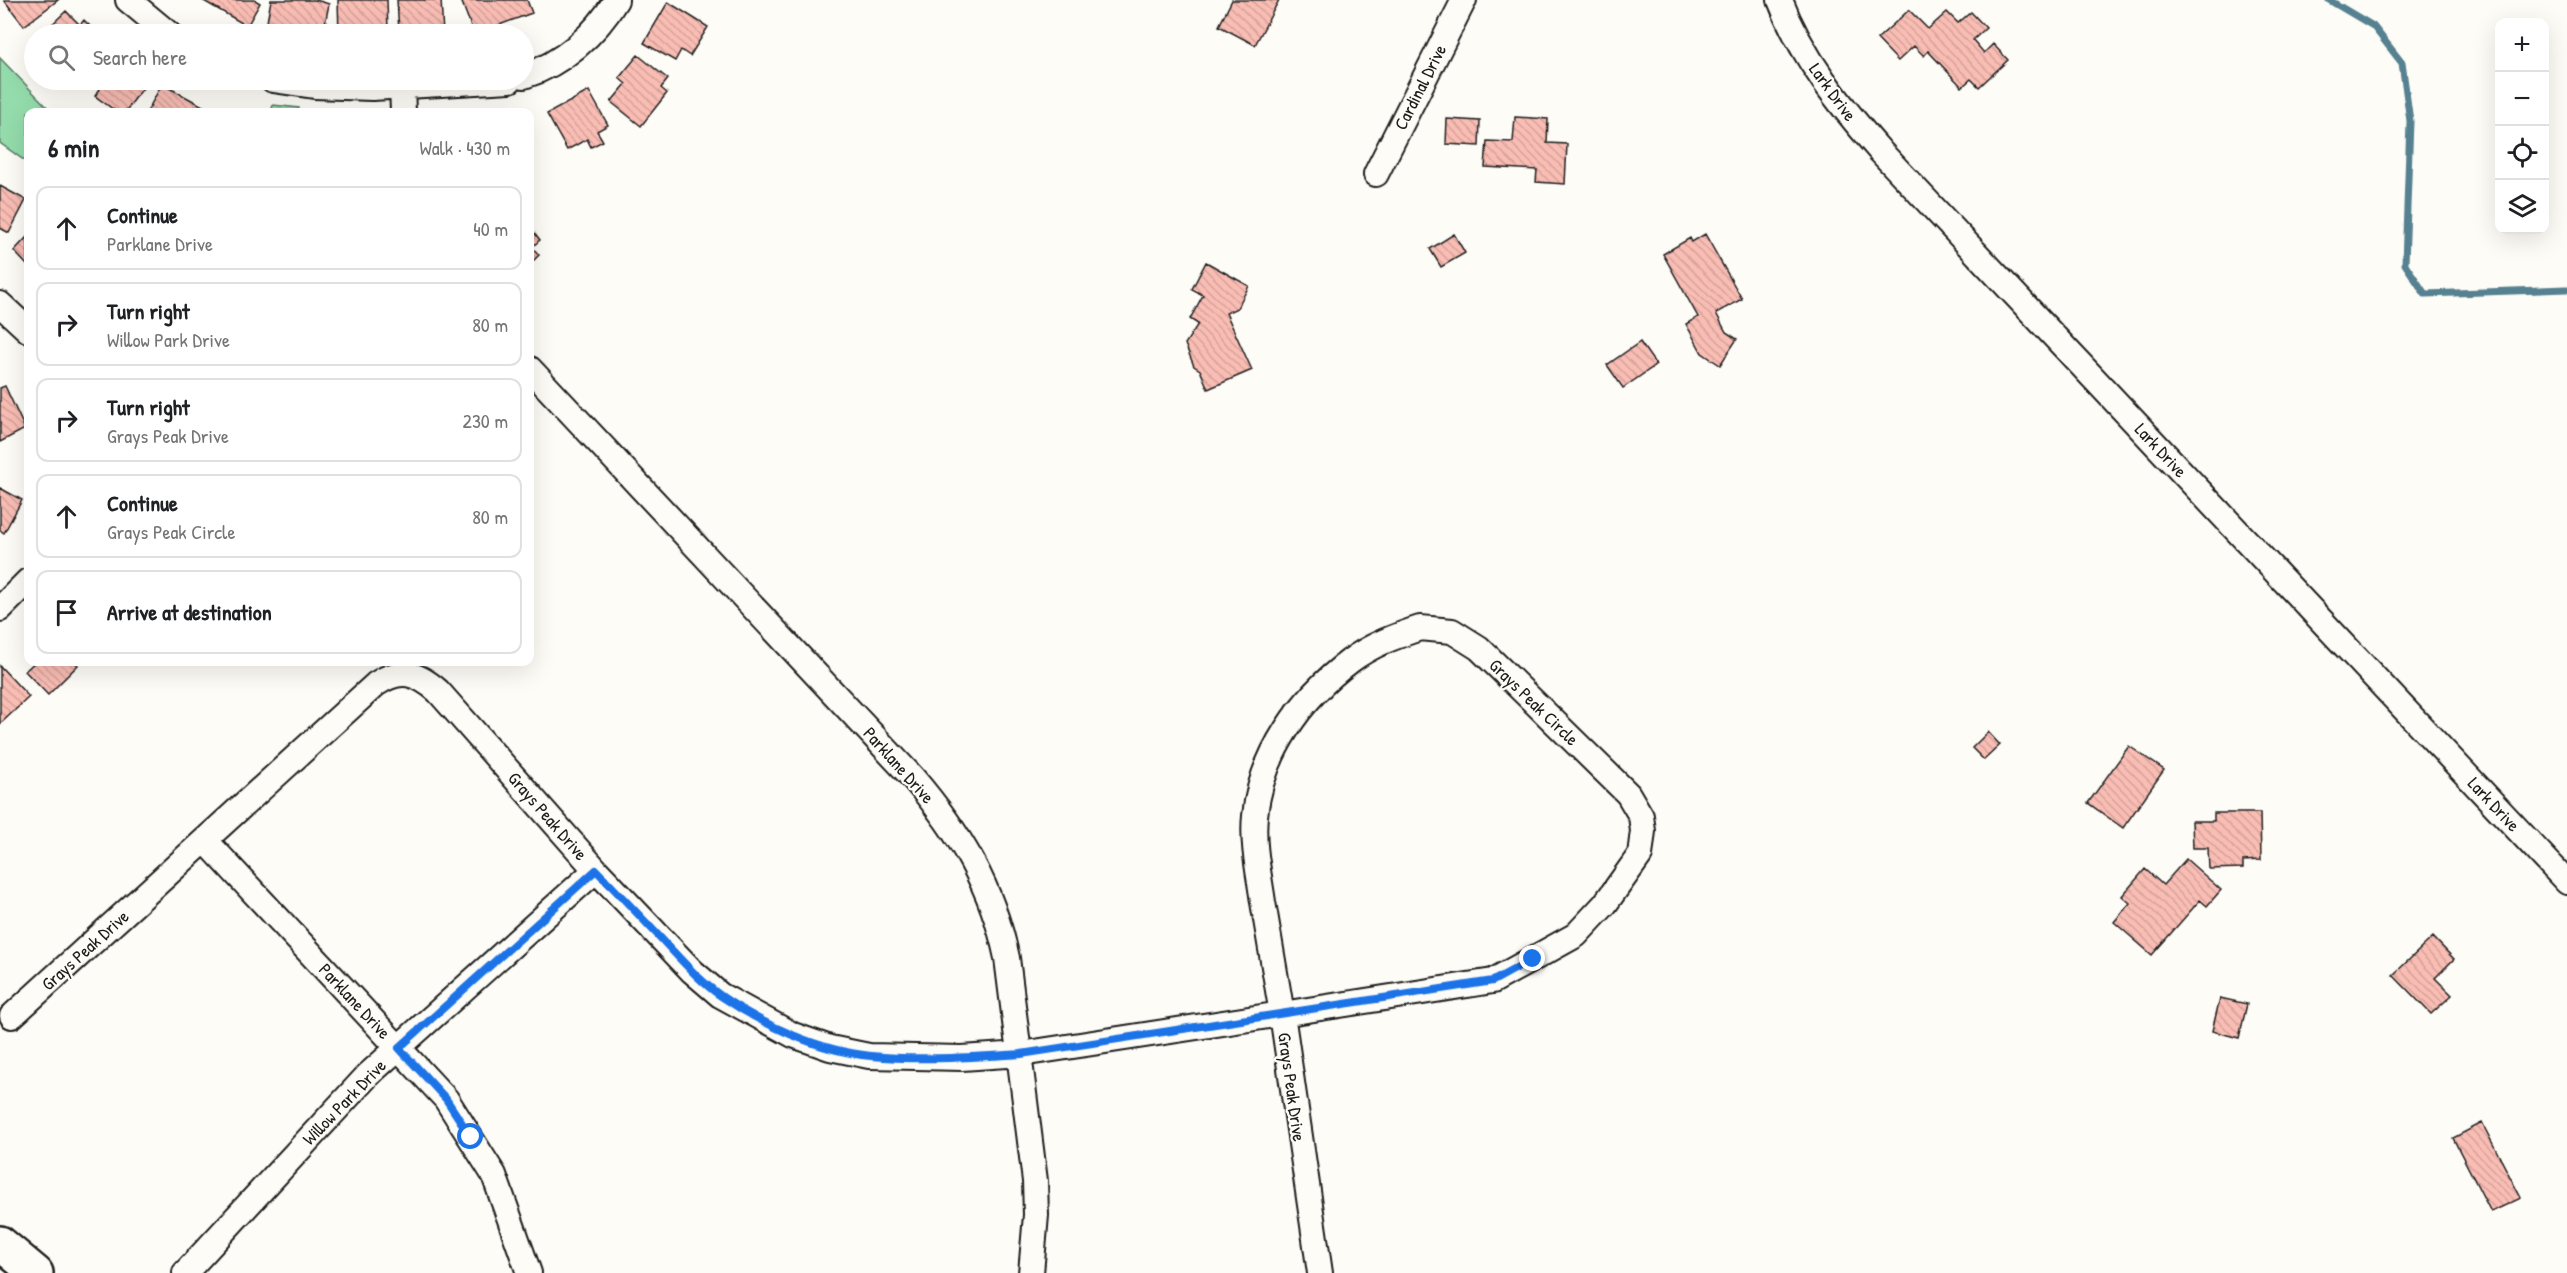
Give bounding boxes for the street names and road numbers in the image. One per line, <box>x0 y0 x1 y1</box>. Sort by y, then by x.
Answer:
street label: Cardinal Drive <box>1388 40 1452 134</box>
street label: Lark Drive <box>1803 58 1863 126</box>
street label: Lark Drive <box>2129 417 2193 483</box>
street label: Grays Peak Circle <box>1484 653 1584 751</box>
street label: Parklane Drive <box>858 721 940 809</box>
street label: Grays Peak Drive <box>503 766 593 866</box>
street label: Lark Drive <box>2462 771 2526 837</box>
street label: Grays Peak Drive <box>36 904 134 996</box>
street label: Parklane Drive <box>313 958 397 1044</box>
street label: Grays Peak Drive <box>1272 1031 1312 1143</box>
street label: Willow Park Drive <box>297 1053 391 1151</box>

